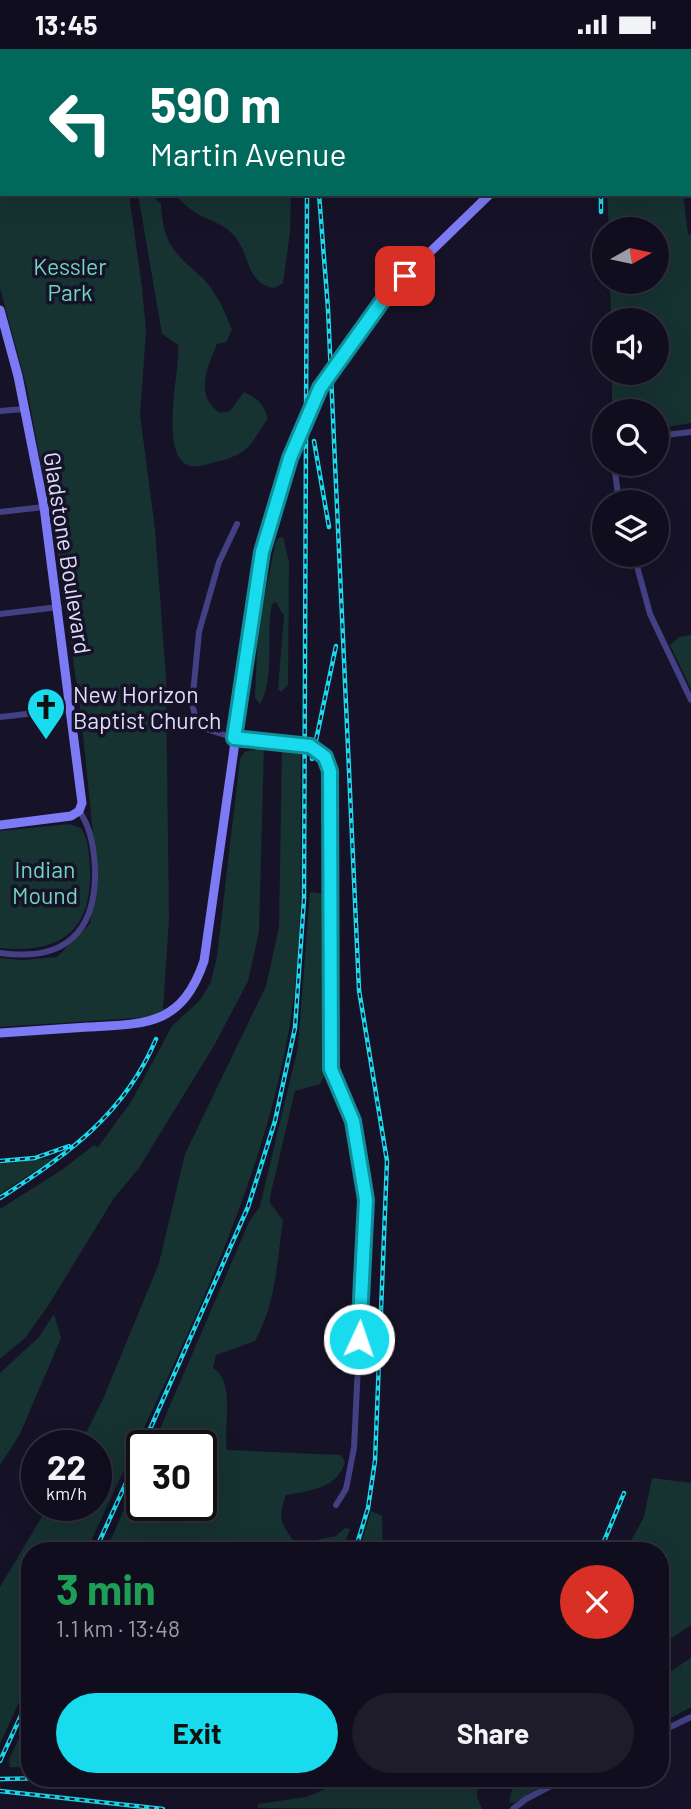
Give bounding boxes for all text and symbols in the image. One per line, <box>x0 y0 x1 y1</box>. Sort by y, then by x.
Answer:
text: 13:45 <box>35 9 97 40</box>
text: 590 m <box>150 74 281 133</box>
icon: left <box>35 77 126 168</box>
text: Martin Avenue <box>150 134 346 172</box>
north arrow <box>592 217 668 294</box>
map controls <box>592 217 669 567</box>
pin <box>375 246 435 306</box>
park label: Kessler Park <box>33 252 107 306</box>
icon: arrive <box>386 257 424 295</box>
button: sound <box>592 308 669 385</box>
button: search <box>592 399 669 476</box>
street label: Gladstone Boulevard <box>38 450 98 656</box>
button: layers <box>592 490 669 567</box>
place label: New Horizon Baptist Church <box>73 680 221 734</box>
church icon: New Horizon Baptist Church <box>25 686 67 741</box>
park label: Indian Mound <box>12 855 78 909</box>
position arrow <box>322 1302 396 1376</box>
speed limit sign: 30 <box>126 1430 217 1521</box>
text: 22 <box>47 1445 86 1487</box>
text: km/h <box>46 1482 87 1504</box>
text: 3 min <box>56 1563 156 1613</box>
button: close <box>560 1565 634 1639</box>
text: 1.1 km · 13:48 <box>56 1614 180 1642</box>
button: Exit <box>56 1693 338 1773</box>
button: Share <box>352 1693 634 1773</box>

